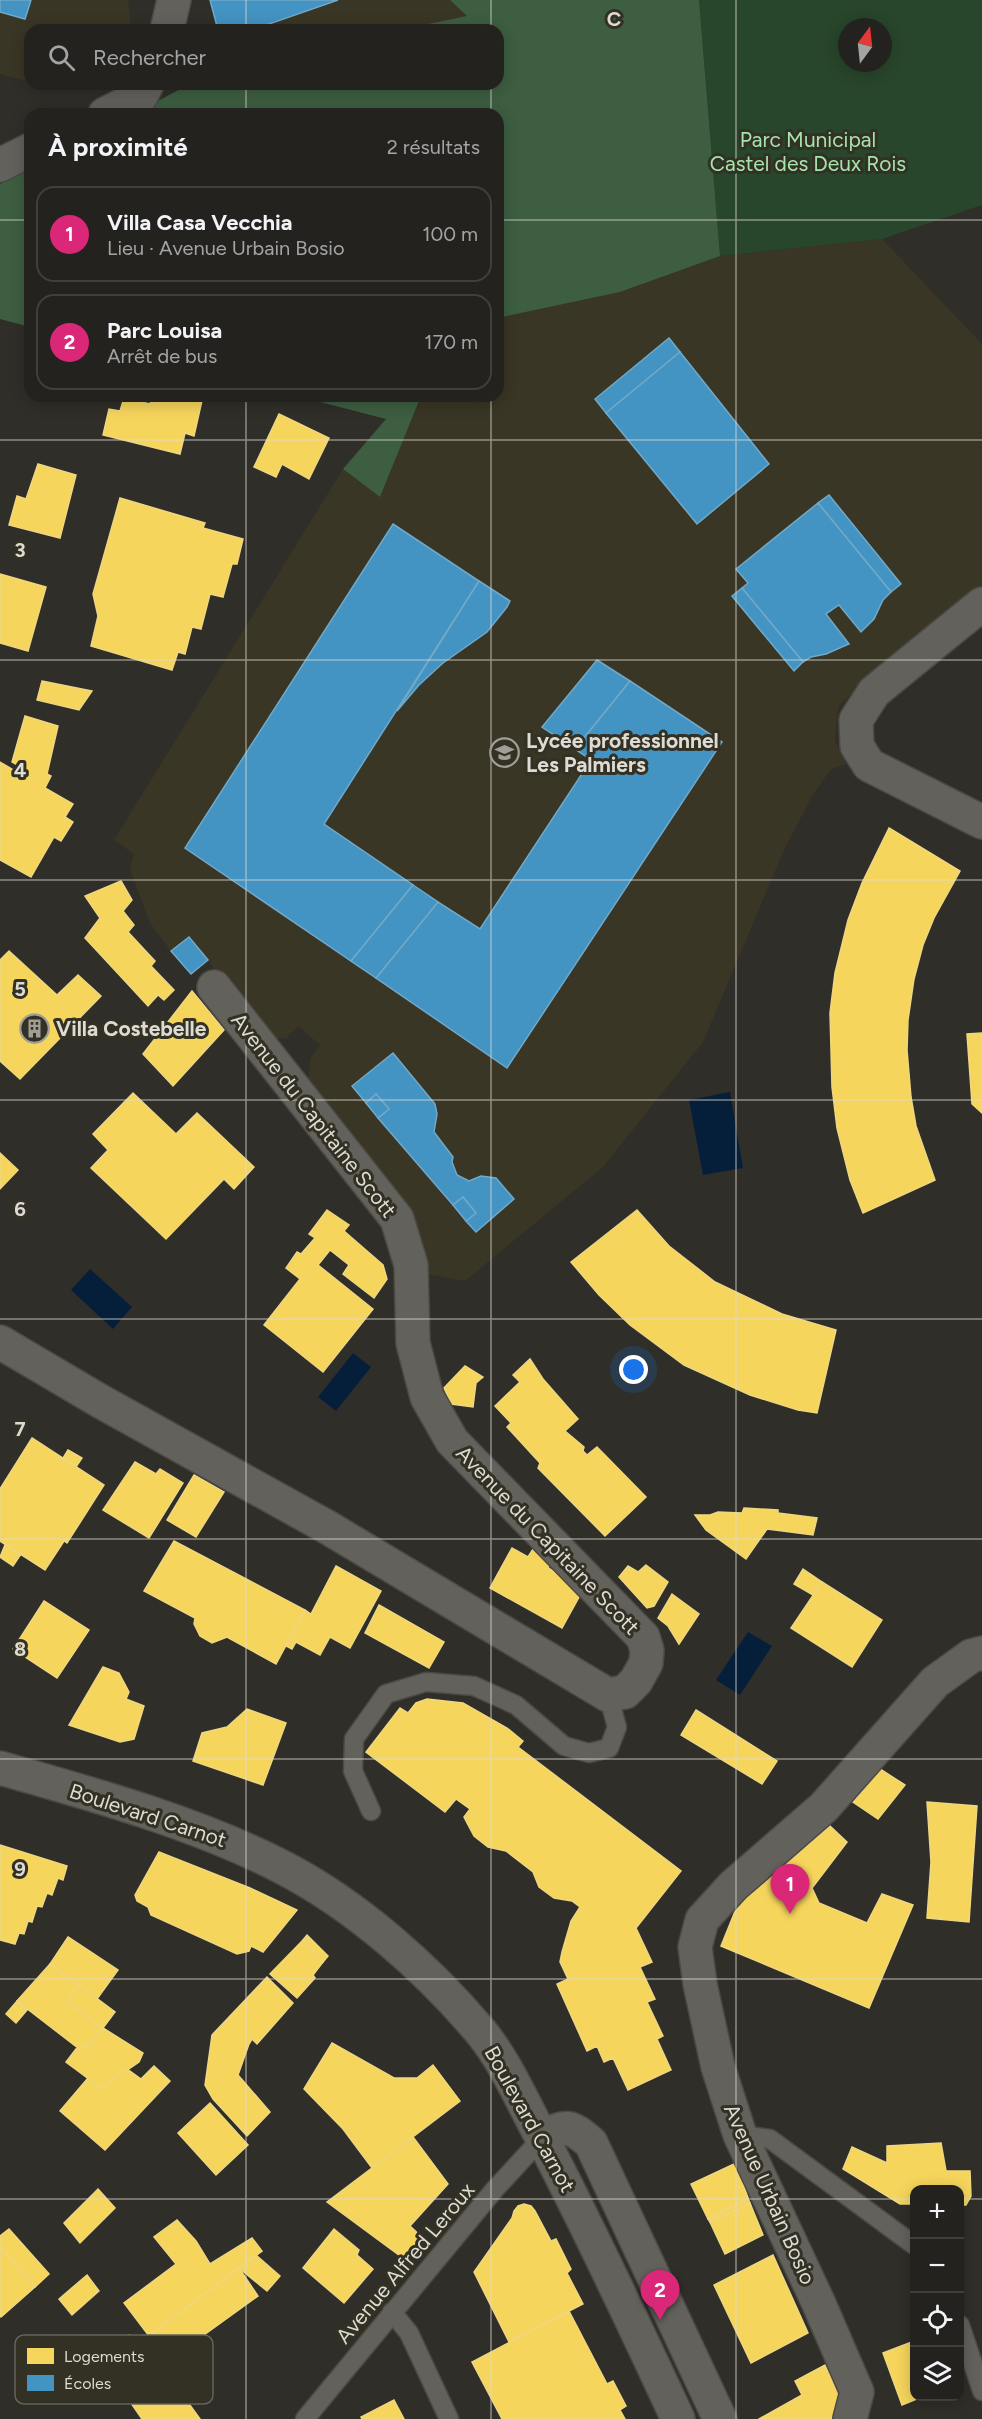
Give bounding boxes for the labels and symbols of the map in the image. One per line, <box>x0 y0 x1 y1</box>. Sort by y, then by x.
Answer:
text: C <box>607 7 621 31</box>
north arrow <box>838 18 892 72</box>
park label: Parc Municipal Castel des Deux Rois <box>710 127 906 176</box>
text: 3 <box>14 538 26 562</box>
place label: Lycée professionnel Les Palmiers <box>526 728 719 777</box>
school or university icon: Lycée professionnel Les Palmiers <box>489 736 521 768</box>
text: 4 <box>14 758 27 782</box>
text: 5 <box>14 977 26 1001</box>
street label: Avenue du Capitaine Scott <box>226 1008 402 1222</box>
building icon: Villa Costebelle <box>19 1012 51 1044</box>
place label: Villa Costebelle <box>56 1016 207 1041</box>
text: 6 <box>14 1197 26 1221</box>
your location <box>619 1355 648 1384</box>
text: 7 <box>14 1417 26 1441</box>
street label: Avenue du Capitaine Scott <box>451 1440 645 1640</box>
text: 8 <box>14 1637 26 1661</box>
street label: Boulevard Carnot <box>66 1778 230 1852</box>
text: 9 <box>14 1857 26 1881</box>
pin: 1 <box>770 1864 810 1914</box>
street label: Boulevard Carnot <box>479 2042 581 2197</box>
street label: Avenue Urbain Bosio <box>719 2100 821 2288</box>
street label: Avenue Alfred Leroux <box>330 2177 480 2348</box>
pin: 2 <box>640 2270 680 2320</box>
legend <box>15 2335 213 2404</box>
text: Logements <box>64 2347 145 2366</box>
text: Écoles <box>64 2374 111 2393</box>

